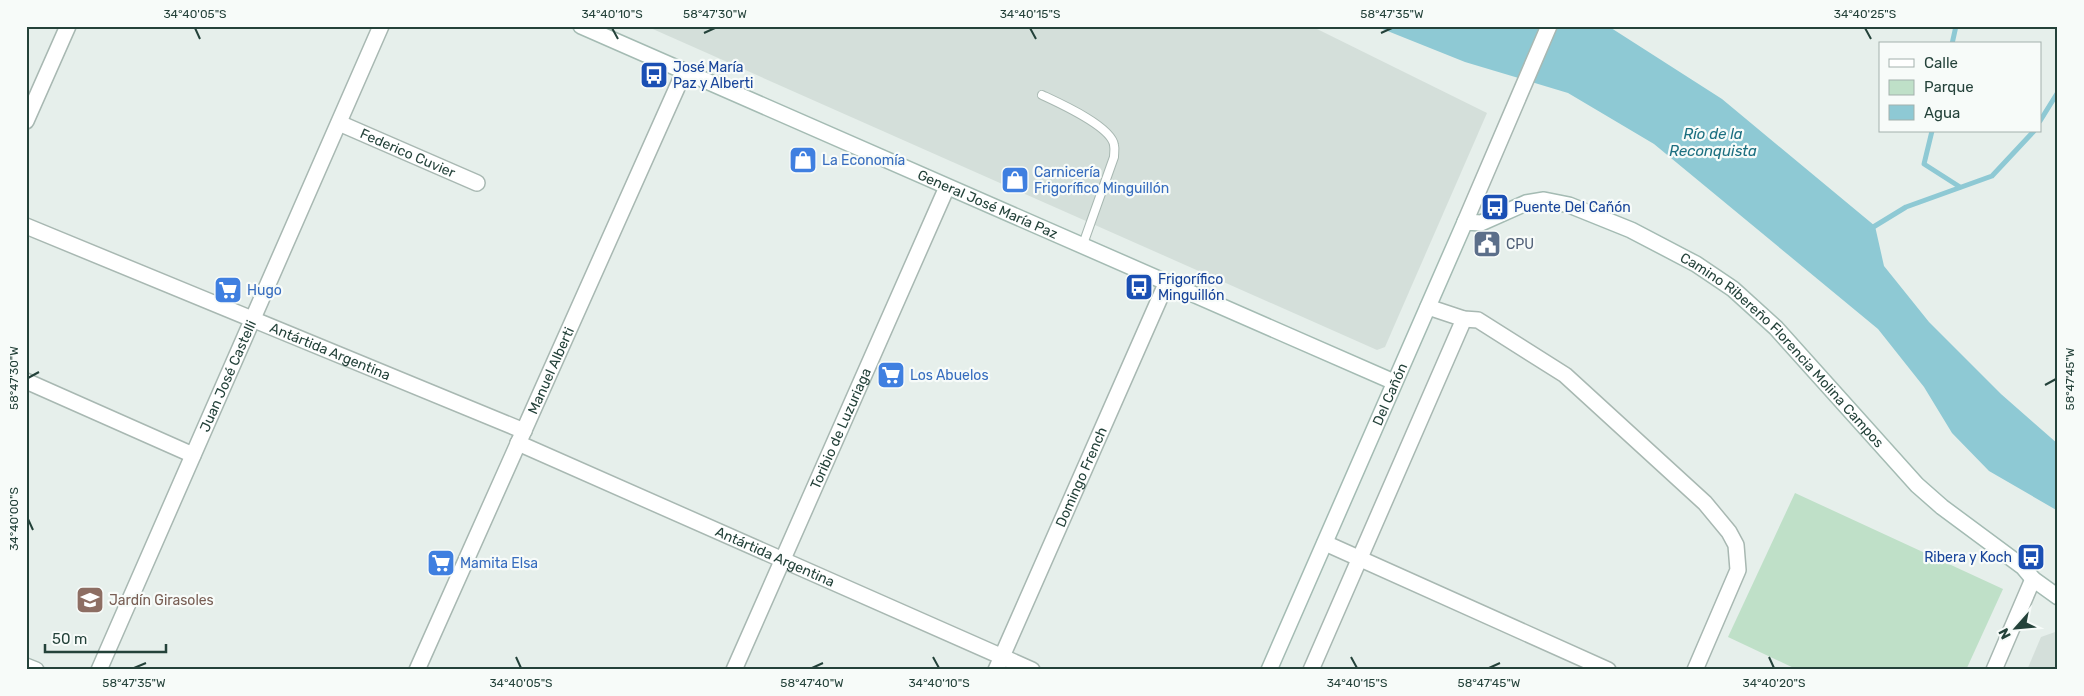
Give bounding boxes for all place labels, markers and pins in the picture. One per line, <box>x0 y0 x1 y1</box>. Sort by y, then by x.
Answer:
place label: José María Paz y Alberti <box>673 59 753 92</box>
bus stop icon: José María Paz y Alberti <box>639 60 669 90</box>
shop icon: La Economía <box>788 145 818 175</box>
place label: La Economía <box>822 152 905 169</box>
place label: Carnicería Frigorífico Minguillón <box>1034 164 1169 197</box>
shop icon: Carnicería Frigorífico Minguillón <box>1000 165 1030 195</box>
bus stop icon: Puente Del Cañón <box>1480 192 1510 222</box>
place label: Puente Del Cañón <box>1514 199 1631 216</box>
public building icon: CPU <box>1472 229 1502 259</box>
place label: CPU <box>1506 236 1534 253</box>
place label: Frigorífico Minguillón <box>1158 271 1225 304</box>
bus stop icon: Frigorífico Minguillón <box>1124 272 1154 302</box>
supermarket icon: Hugo <box>213 275 243 305</box>
place label: Hugo <box>247 282 282 299</box>
supermarket icon: Los Abuelos <box>876 360 906 390</box>
place label: Los Abuelos <box>910 367 989 384</box>
bus stop icon: Ribera y Koch <box>2016 542 2046 572</box>
supermarket icon: Mamita Elsa <box>426 548 456 578</box>
place label: Ribera y Koch <box>1924 549 2012 566</box>
place label: Mamita Elsa <box>460 555 538 572</box>
school or university icon: Jardín Girasoles <box>75 585 105 615</box>
place label: Jardín Girasoles <box>109 592 214 609</box>

